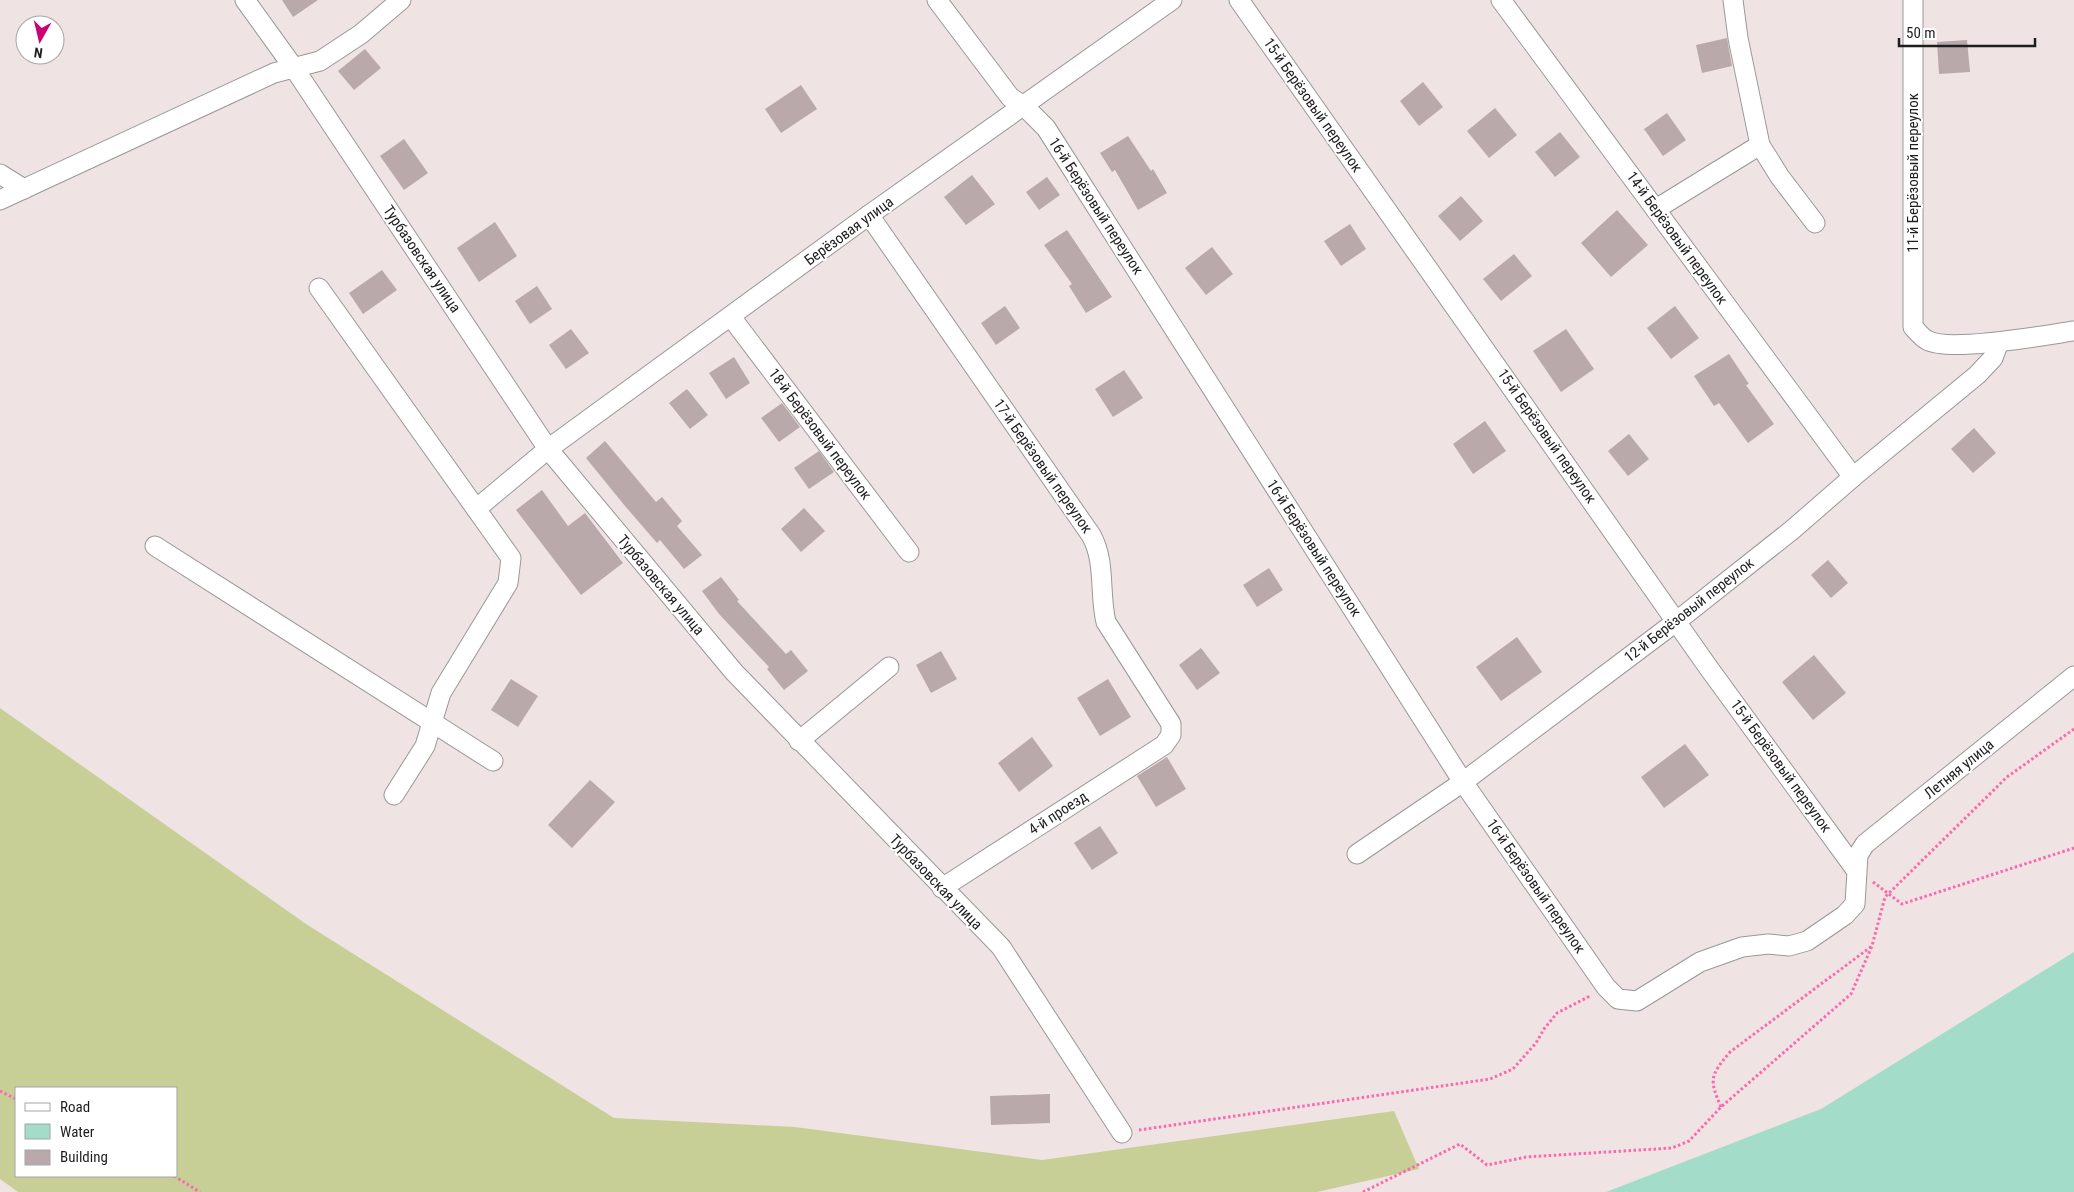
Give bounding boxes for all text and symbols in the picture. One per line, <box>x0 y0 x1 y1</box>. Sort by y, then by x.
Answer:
north arrow <box>15 15 65 65</box>
scale bar <box>1899 15 2035 47</box>
text: 50 m <box>1906 24 1936 42</box>
street label: 15-й Берёзовый переулок <box>1260 34 1366 176</box>
text: N <box>33 44 44 61</box>
street label: 11-й Берёзовый переулок <box>1904 93 1922 253</box>
street label: 16-й Берёзовый переулок <box>1045 134 1147 278</box>
street label: 14-й Берёзовый переулок <box>1623 168 1731 308</box>
street label: Берёзовая улица <box>801 193 897 269</box>
street label: Турбазовская улица <box>379 202 465 316</box>
street label: 18-й Берёзовый переулок <box>765 365 875 503</box>
street label: 15-й Берёзовый переулок <box>1494 365 1600 507</box>
street label: 17-й Берёзовый переулок <box>990 395 1096 537</box>
street label: 16-й Берёзовый переулок <box>1263 476 1365 620</box>
street label: Турбазовская улица <box>614 531 708 639</box>
street label: 12-й Берёзовый переулок <box>1621 554 1757 666</box>
street label: 15-й Берёзовый переулок <box>1727 696 1835 836</box>
street label: Летняя улица <box>1921 735 1997 803</box>
street label: 4-й проезд <box>1025 787 1091 839</box>
street label: 16-й Берёзовый переулок <box>1483 815 1589 957</box>
street label: Турбазовская улица <box>886 831 986 933</box>
legend <box>15 1087 178 1177</box>
text: Road <box>60 1098 90 1116</box>
text: Water <box>60 1123 95 1141</box>
text: Building <box>60 1148 108 1166</box>

